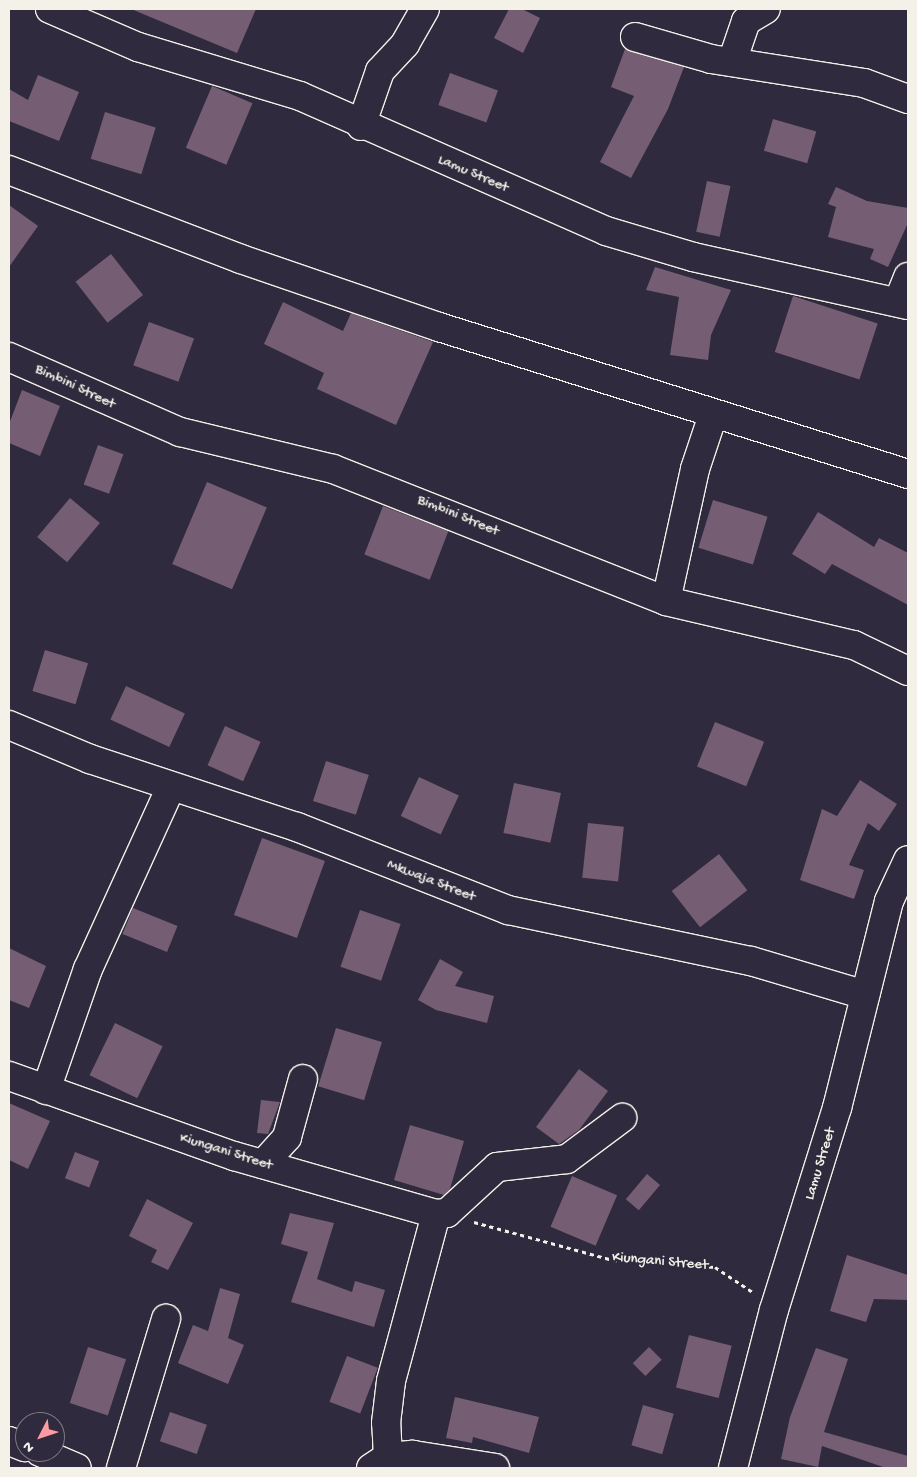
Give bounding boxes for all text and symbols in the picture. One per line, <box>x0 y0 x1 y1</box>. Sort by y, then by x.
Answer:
street label: Lamu Street <box>435 151 511 197</box>
street label: Bimbini Street <box>32 361 118 413</box>
street label: Bimbini Street <box>414 491 502 541</box>
street label: Mkwaja Street <box>384 856 478 906</box>
street label: Lamu Street <box>801 1125 841 1203</box>
street label: Kiungani Street <box>177 1129 275 1175</box>
street label: Kiungani Street <box>611 1249 709 1275</box>
north arrow <box>15 1412 65 1462</box>
text: N <box>20 1437 38 1456</box>

